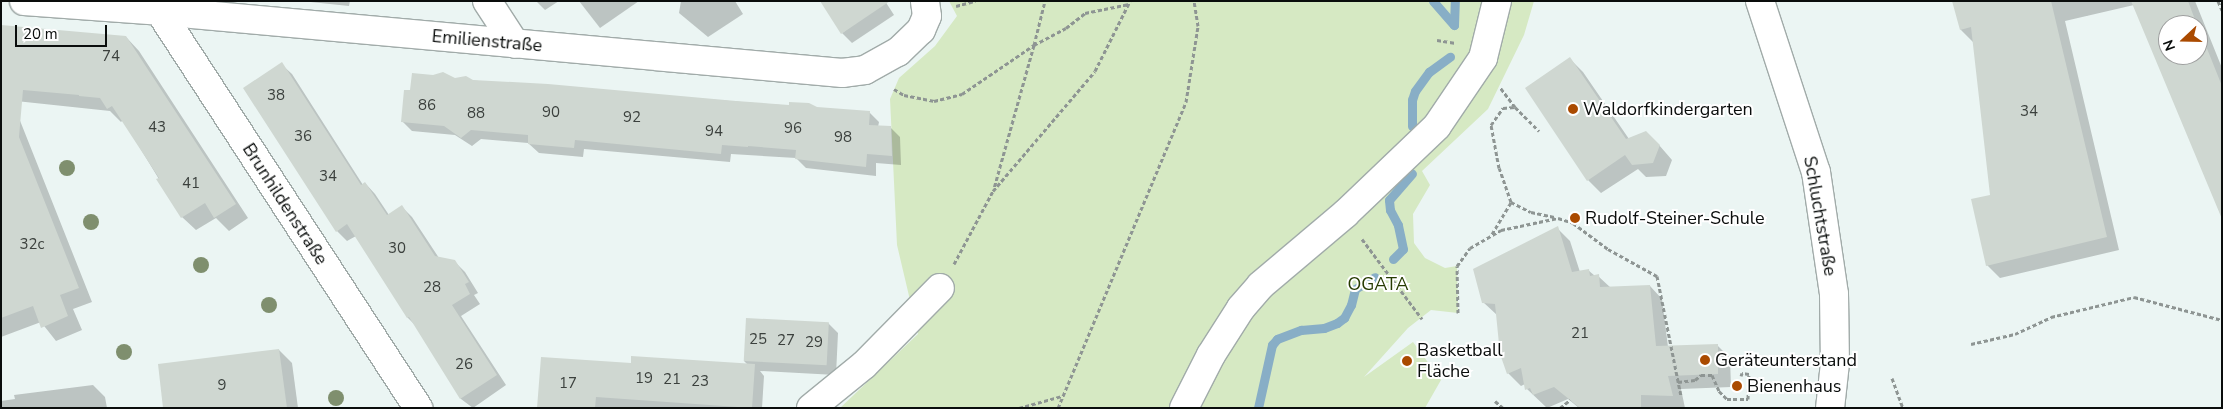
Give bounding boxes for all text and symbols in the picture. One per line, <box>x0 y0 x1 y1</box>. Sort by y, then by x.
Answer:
scale bar <box>18 15 110 47</box>
north arrow <box>2158 15 2208 65</box>
text: 20 m <box>23 24 58 44</box>
street label: Emilienstraße <box>431 25 543 57</box>
text: N <box>2159 37 2180 54</box>
house number: 74 <box>102 48 120 66</box>
house number: 38 <box>267 87 285 105</box>
house number: 86 <box>418 97 436 115</box>
place label: Waldorfkindergarten <box>1583 98 1753 120</box>
marker: Waldorfkindergarten <box>1567 103 1579 115</box>
house number: 34 <box>2020 103 2038 121</box>
house number: 90 <box>542 104 560 122</box>
house number: 88 <box>467 105 485 123</box>
house number: 92 <box>623 109 641 127</box>
house number: 43 <box>148 119 166 137</box>
house number: 96 <box>784 120 802 138</box>
house number: 94 <box>705 123 723 141</box>
house number: 36 <box>294 128 312 146</box>
house number: 98 <box>834 129 852 147</box>
street label: Brunhildenstraße <box>238 139 332 269</box>
street label: Schluchtstraße <box>1799 154 1841 278</box>
house number: 34 <box>319 168 337 186</box>
house number: 41 <box>182 175 200 193</box>
place label: Rudolf-Steiner-Schule <box>1585 207 1765 229</box>
marker: Rudolf-Steiner-Schule <box>1569 212 1581 224</box>
house number: 32c <box>20 236 44 254</box>
house number: 30 <box>388 240 406 258</box>
park label: OGATA <box>1347 273 1409 295</box>
house number: 28 <box>423 279 441 297</box>
house number: 21 <box>1571 325 1589 343</box>
house number: 25 <box>749 331 767 349</box>
house number: 27 <box>777 332 795 350</box>
house number: 29 <box>805 334 823 352</box>
place label: Basketball Fläche <box>1417 340 1503 382</box>
place label: Geräteunterstand <box>1715 349 1857 371</box>
marker: Geräteunterstand <box>1699 354 1711 366</box>
marker: Basketball Fläche <box>1401 355 1413 367</box>
house number: 26 <box>455 356 473 374</box>
house number: 19 <box>635 370 653 388</box>
house number: 21 <box>663 371 681 389</box>
house number: 23 <box>691 373 709 391</box>
house number: 17 <box>559 375 577 393</box>
place label: Bienenhaus <box>1747 375 1841 397</box>
house number: 9 <box>218 377 226 395</box>
marker: Bienenhaus <box>1731 380 1743 392</box>

